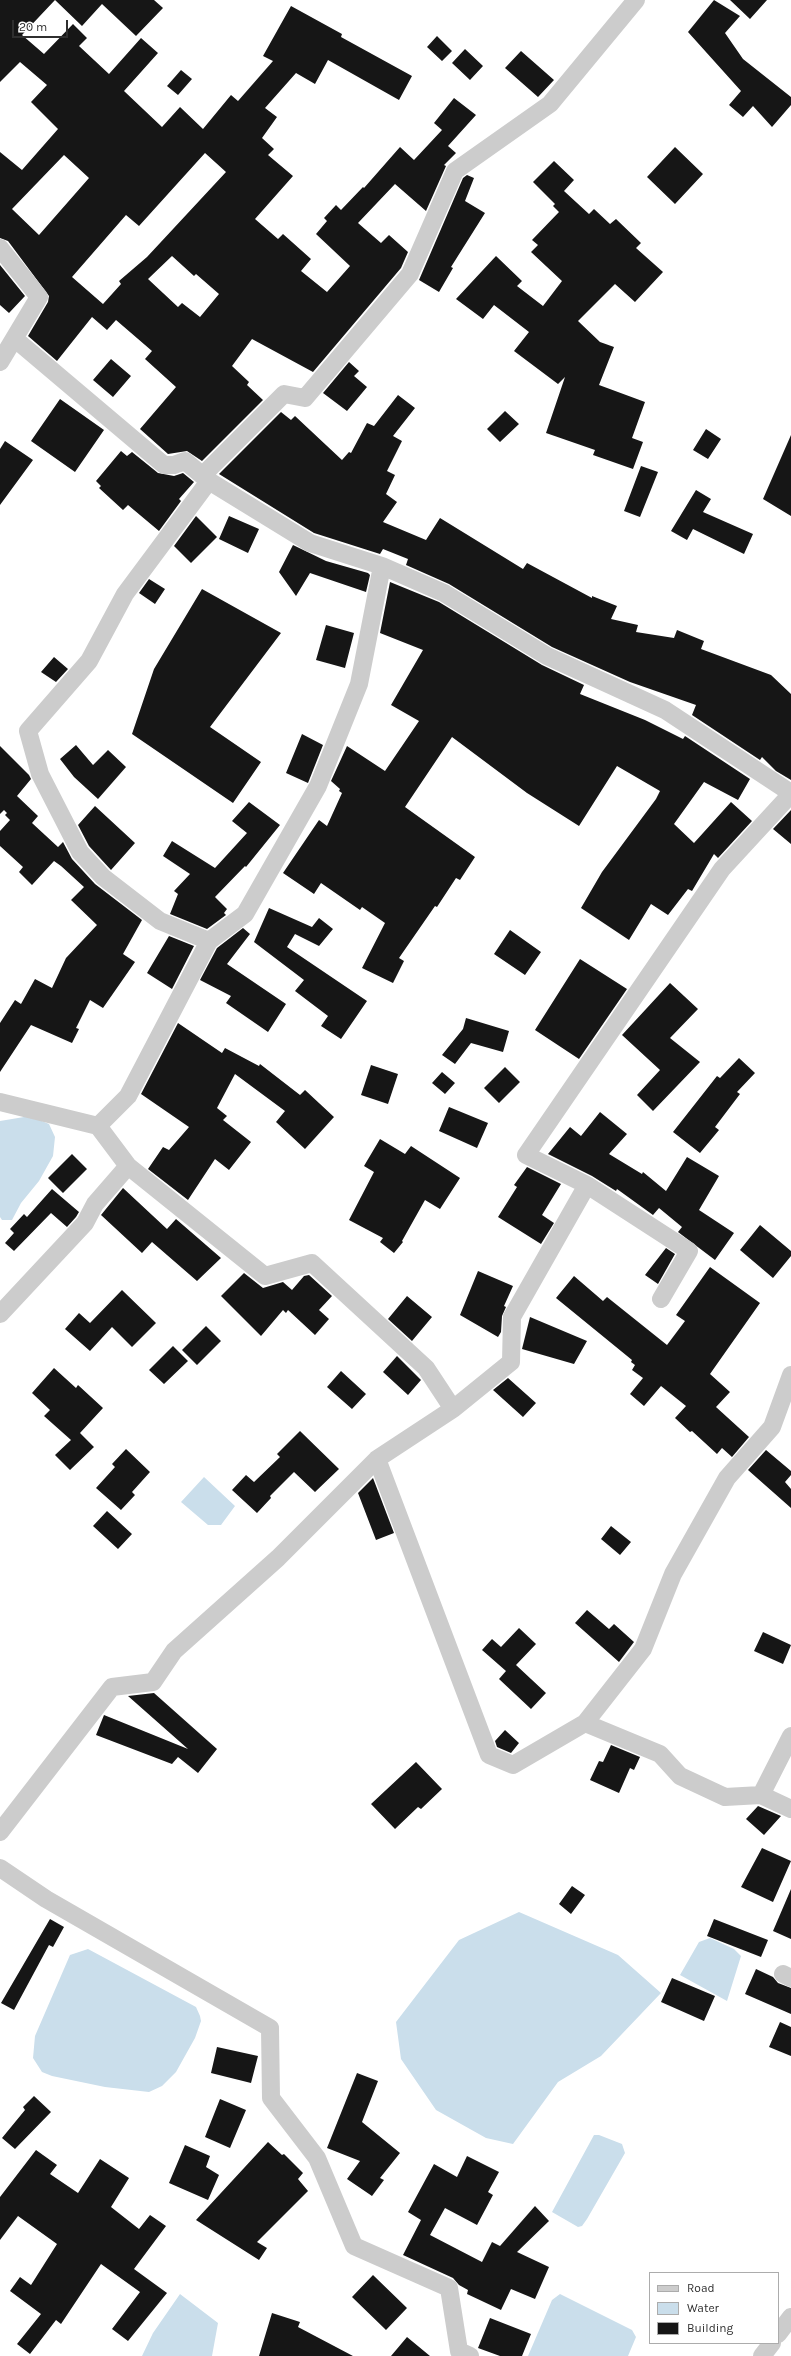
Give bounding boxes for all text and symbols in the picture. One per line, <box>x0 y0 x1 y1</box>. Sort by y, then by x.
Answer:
scale bar <box>14 12 70 38</box>
text: 20 m <box>19 20 47 34</box>
legend <box>649 2272 779 2344</box>
text: Road <box>687 2281 715 2295</box>
text: Water <box>687 2301 719 2315</box>
text: Building <box>687 2321 733 2335</box>

